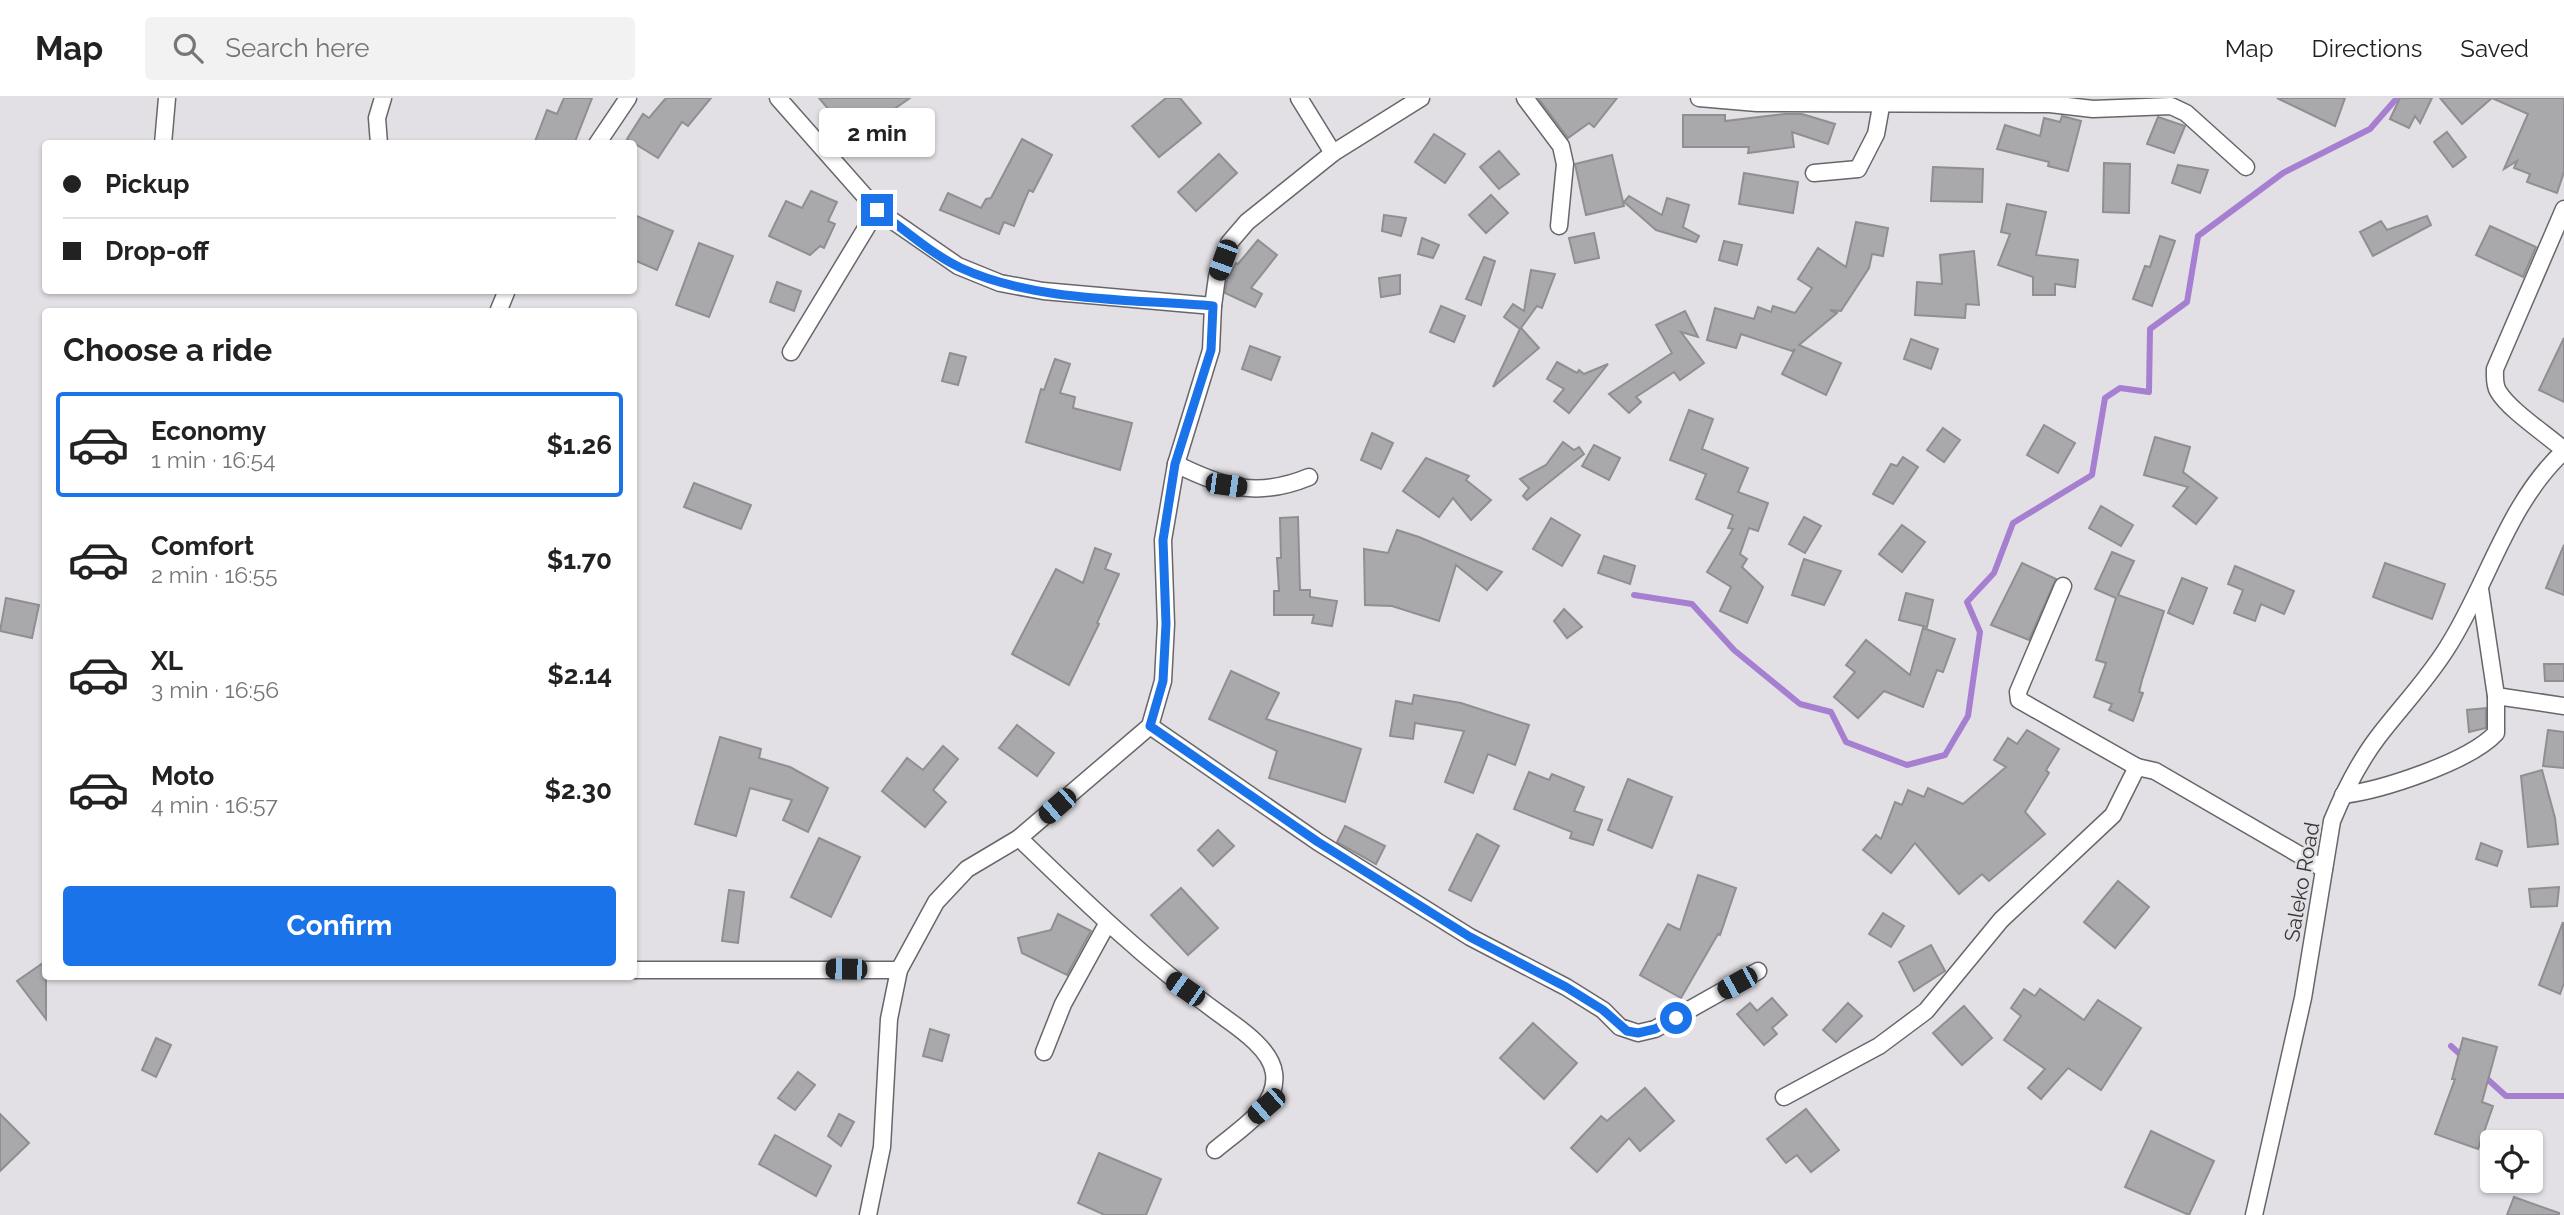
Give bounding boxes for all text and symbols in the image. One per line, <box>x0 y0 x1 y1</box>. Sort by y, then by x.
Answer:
search box <box>145 17 635 80</box>
text: Map <box>35 29 103 68</box>
icon: search <box>169 29 207 67</box>
text: Search here <box>225 33 370 63</box>
text: Map <box>2225 34 2274 63</box>
text: Directions <box>2312 34 2422 63</box>
text: Saved <box>2460 34 2529 63</box>
callout: 2 min <box>819 108 935 158</box>
text: 2 min <box>847 119 907 146</box>
text: Pickup <box>105 169 190 199</box>
route end <box>861 194 893 226</box>
text: Drop-off <box>105 236 209 266</box>
car <box>1206 237 1241 283</box>
text: Choose a ride <box>63 331 272 368</box>
icon: car <box>67 413 130 476</box>
text: Economy <box>151 416 266 446</box>
text: $1.26 <box>546 430 612 460</box>
text: 1 min · 16:54 <box>151 446 275 473</box>
car <box>1204 472 1249 498</box>
icon: car <box>67 528 130 591</box>
text: Comfort <box>151 531 254 561</box>
text: $1.70 <box>547 545 612 575</box>
text: 2 min · 16:55 <box>151 561 278 588</box>
icon: car <box>67 643 130 706</box>
text: XL <box>151 646 183 676</box>
text: $2.14 <box>547 660 612 690</box>
text: 3 min · 16:56 <box>151 676 279 703</box>
icon: car <box>67 758 130 821</box>
text: Moto <box>151 761 214 791</box>
text: $2.30 <box>545 775 612 805</box>
car <box>1035 784 1080 828</box>
text: 4 min · 16:57 <box>151 791 278 818</box>
street label: Saleko Road <box>2279 820 2324 944</box>
button: Confirm <box>63 886 616 966</box>
car <box>825 958 868 980</box>
car <box>1714 964 1761 1002</box>
car <box>1162 968 1209 1010</box>
route start <box>1660 1002 1692 1034</box>
car <box>1244 1084 1289 1128</box>
map controls <box>2480 1130 2543 1193</box>
button: locate <box>2480 1130 2543 1193</box>

